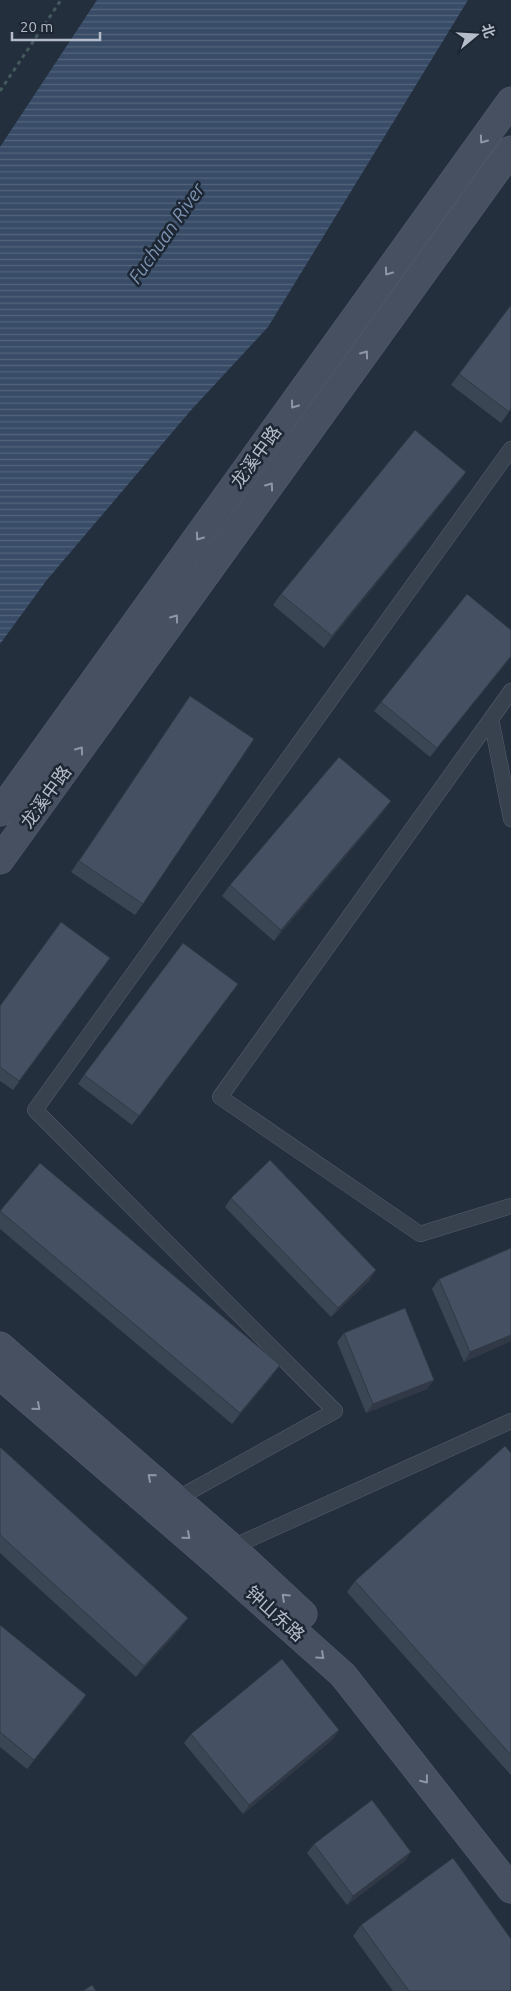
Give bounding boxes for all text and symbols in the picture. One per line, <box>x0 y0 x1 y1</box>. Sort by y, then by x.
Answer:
scale bar <box>12 10 100 42</box>
north arrow <box>451 10 501 60</box>
text: 20 m <box>20 18 53 35</box>
text: 北 <box>479 22 498 40</box>
one-way arrow <box>480 134 489 144</box>
water label: Fuchuan River <box>123 178 209 287</box>
one-way arrow <box>385 266 394 276</box>
one-way arrow <box>359 350 368 360</box>
one-way arrow <box>290 399 300 408</box>
street label: 龙溪中路 <box>226 421 284 491</box>
one-way arrow <box>264 482 273 492</box>
one-way arrow <box>196 531 205 541</box>
one-way arrow <box>170 615 178 624</box>
one-way arrow <box>74 746 83 756</box>
street label: 龙溪中路 <box>16 761 74 831</box>
one-way arrow <box>31 1401 40 1410</box>
one-way arrow <box>147 1474 156 1483</box>
one-way arrow <box>181 1530 190 1539</box>
street label: 钟山东路 <box>242 1582 309 1645</box>
one-way arrow <box>281 1594 290 1603</box>
one-way arrow <box>316 1650 325 1659</box>
one-way arrow <box>419 1774 428 1784</box>

